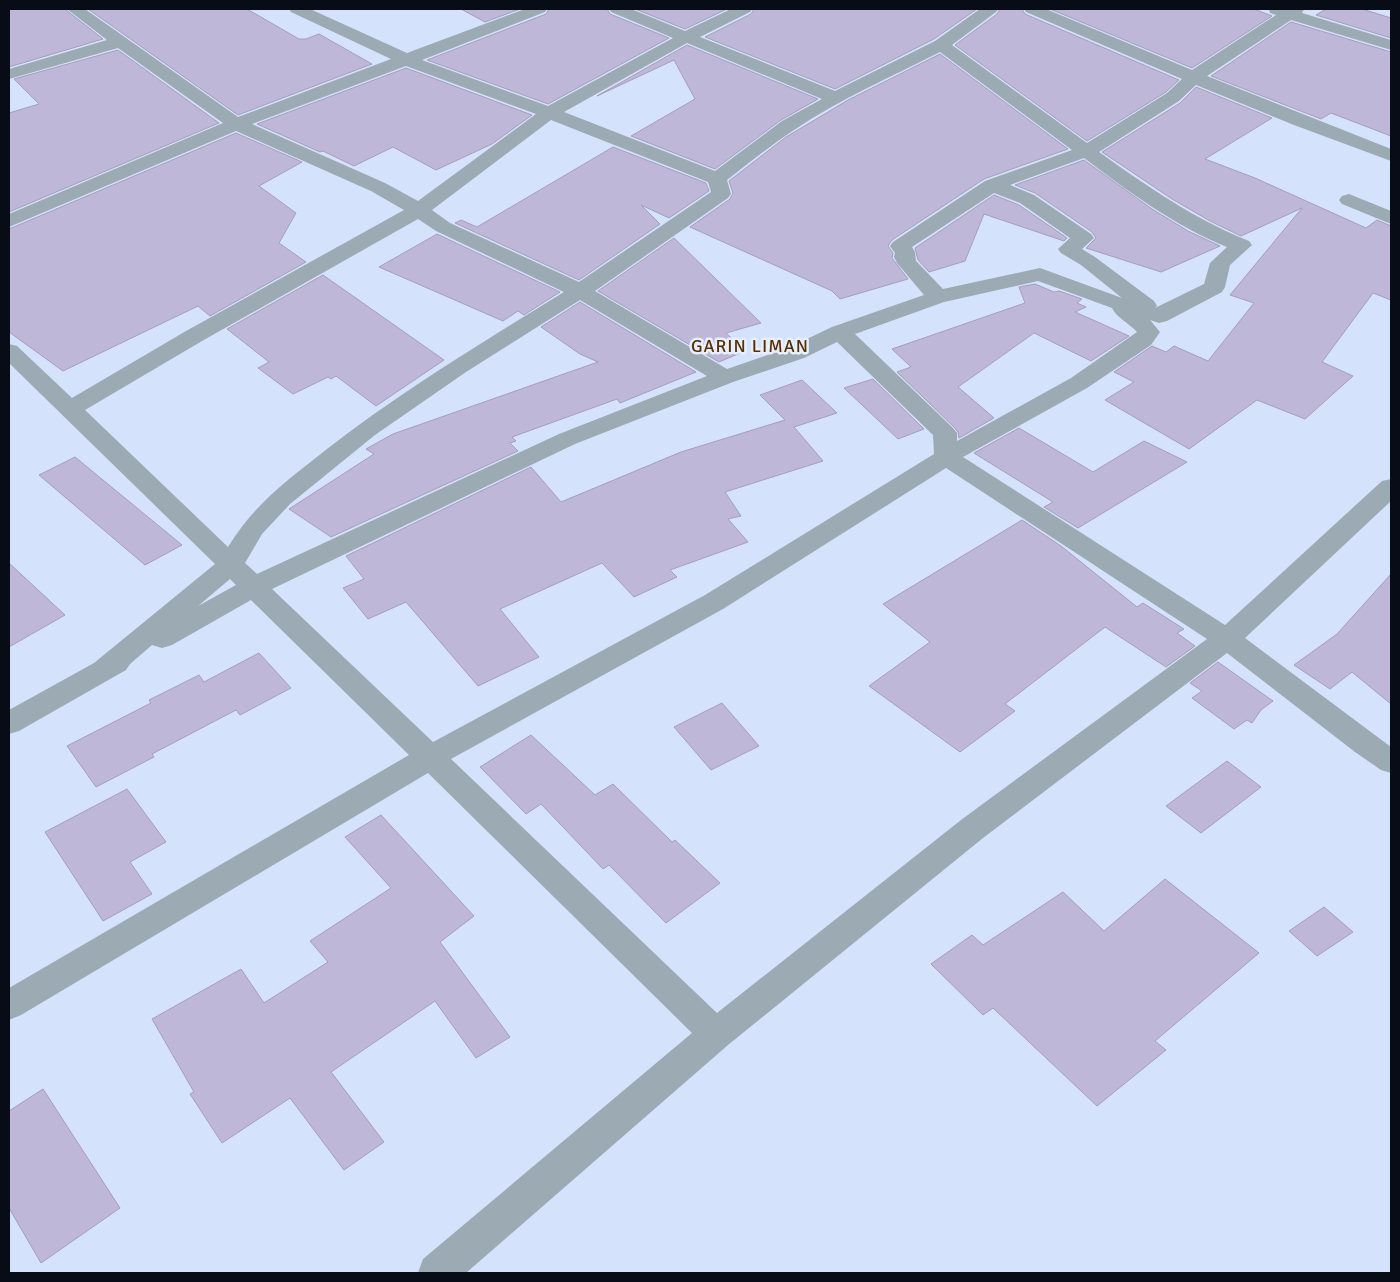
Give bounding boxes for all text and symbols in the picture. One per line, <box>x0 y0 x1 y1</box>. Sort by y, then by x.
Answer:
district label: GARIN LIMAN <box>691 335 809 357</box>

